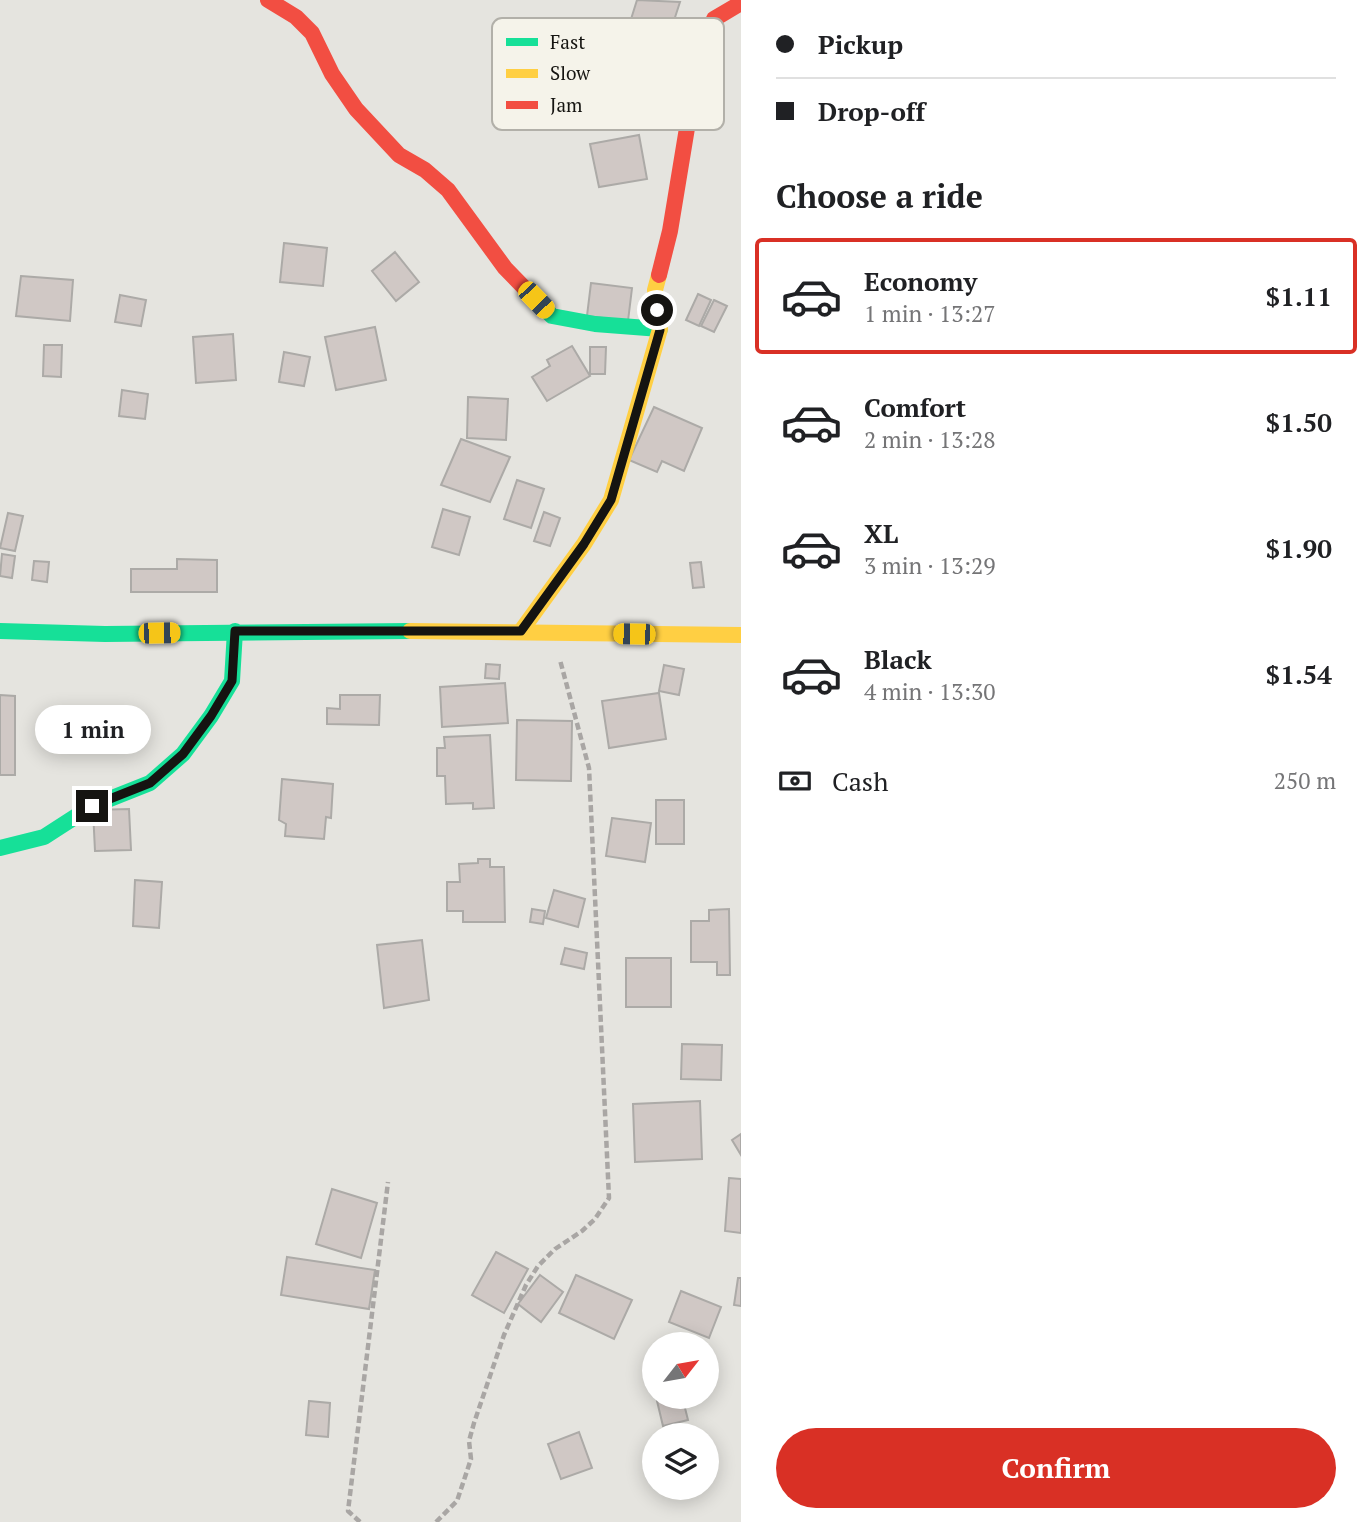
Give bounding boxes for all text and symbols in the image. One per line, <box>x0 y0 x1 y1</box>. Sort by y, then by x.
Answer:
legend <box>492 18 724 130</box>
text: Pickup <box>818 27 903 61</box>
text: Fast <box>550 29 585 54</box>
text: Slow <box>550 60 591 85</box>
text: Jam <box>550 92 583 117</box>
text: Drop-off <box>818 94 925 128</box>
text: Choose a ride <box>776 175 983 217</box>
text: Economy <box>864 264 977 298</box>
icon: car <box>780 265 843 328</box>
car <box>514 278 559 322</box>
text: $1.11 <box>1266 279 1332 313</box>
route start <box>641 294 673 326</box>
text: 1 min · 13:27 <box>864 298 996 329</box>
text: Comfort <box>864 390 966 424</box>
icon: car <box>780 391 843 454</box>
text: $1.50 <box>1266 405 1332 439</box>
text: 2 min · 13:28 <box>864 424 996 455</box>
text: XL <box>864 516 898 550</box>
icon: car <box>780 517 843 580</box>
text: $1.90 <box>1266 531 1332 565</box>
text: 3 min · 13:29 <box>864 550 996 581</box>
car <box>138 622 181 644</box>
car <box>613 623 656 645</box>
text: Black <box>864 642 932 676</box>
icon: car <box>780 643 843 706</box>
text: $1.54 <box>1266 657 1332 691</box>
text: 4 min · 13:30 <box>864 676 996 707</box>
callout: 1 min <box>34 704 150 754</box>
text: 1 min <box>62 714 124 745</box>
icon: cash <box>776 762 814 800</box>
text: Cash <box>832 764 888 798</box>
text: 250 m <box>1274 765 1336 796</box>
route end <box>76 790 108 822</box>
north arrow <box>642 1332 719 1409</box>
map controls <box>642 1332 719 1500</box>
button: layers <box>642 1423 719 1500</box>
button: Confirm <box>776 1428 1336 1508</box>

